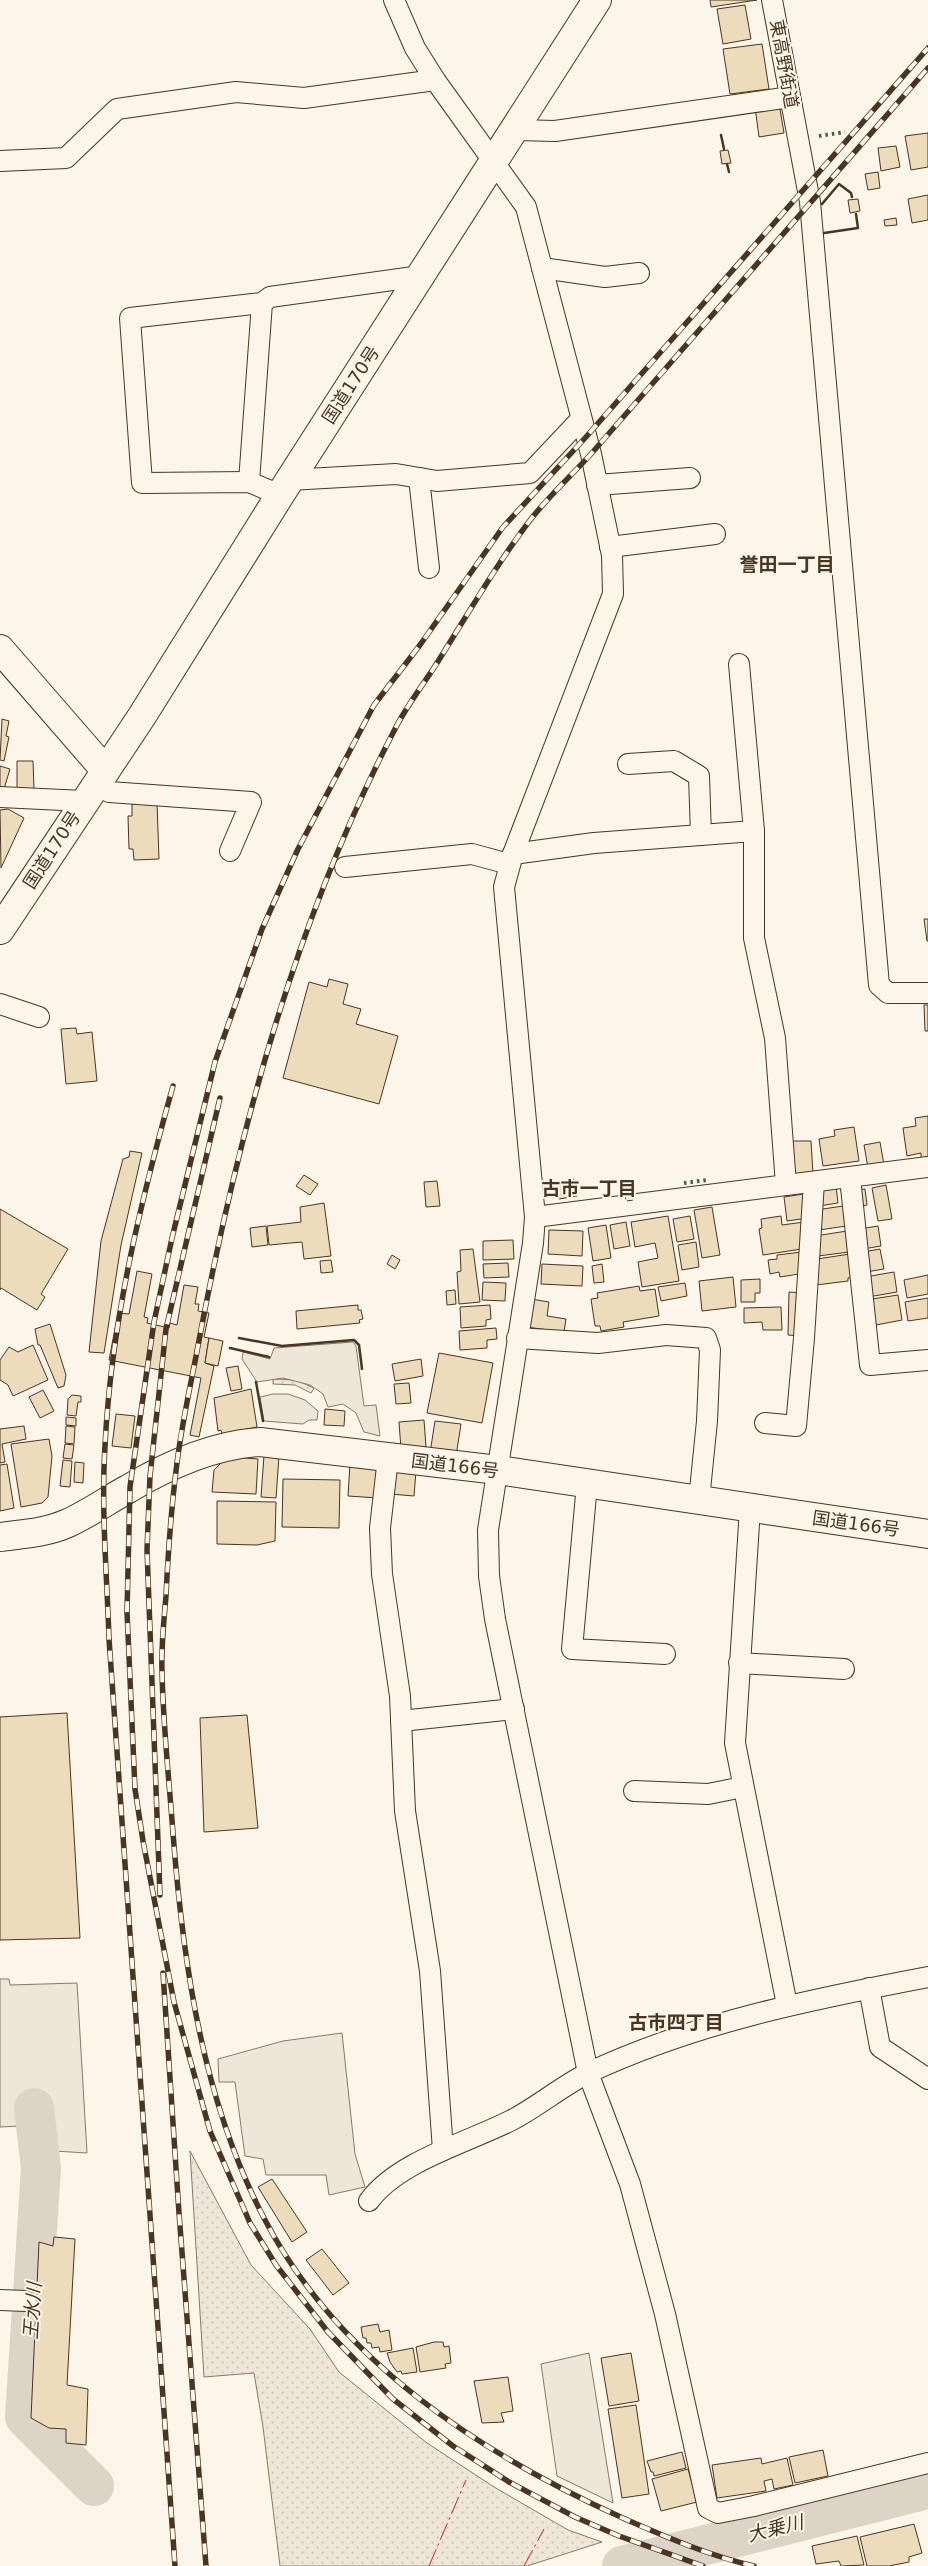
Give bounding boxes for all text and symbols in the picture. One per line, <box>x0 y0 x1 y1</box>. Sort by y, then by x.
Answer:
street label: 東高野街道 <box>766 18 803 110</box>
street label: 国道170号 <box>318 342 383 427</box>
district label: 誉田一丁目 <box>739 553 835 575</box>
street label: 国道170号 <box>19 807 84 892</box>
district label: 古市一丁目 <box>541 1177 637 1199</box>
street label: 国道166号 <box>410 1450 500 1481</box>
street label: 国道166号 <box>811 1507 901 1540</box>
district label: 古市四丁目 <box>628 2011 724 2033</box>
water label: 王水川 <box>19 2280 45 2340</box>
water label: 大乗川 <box>745 2510 807 2546</box>

